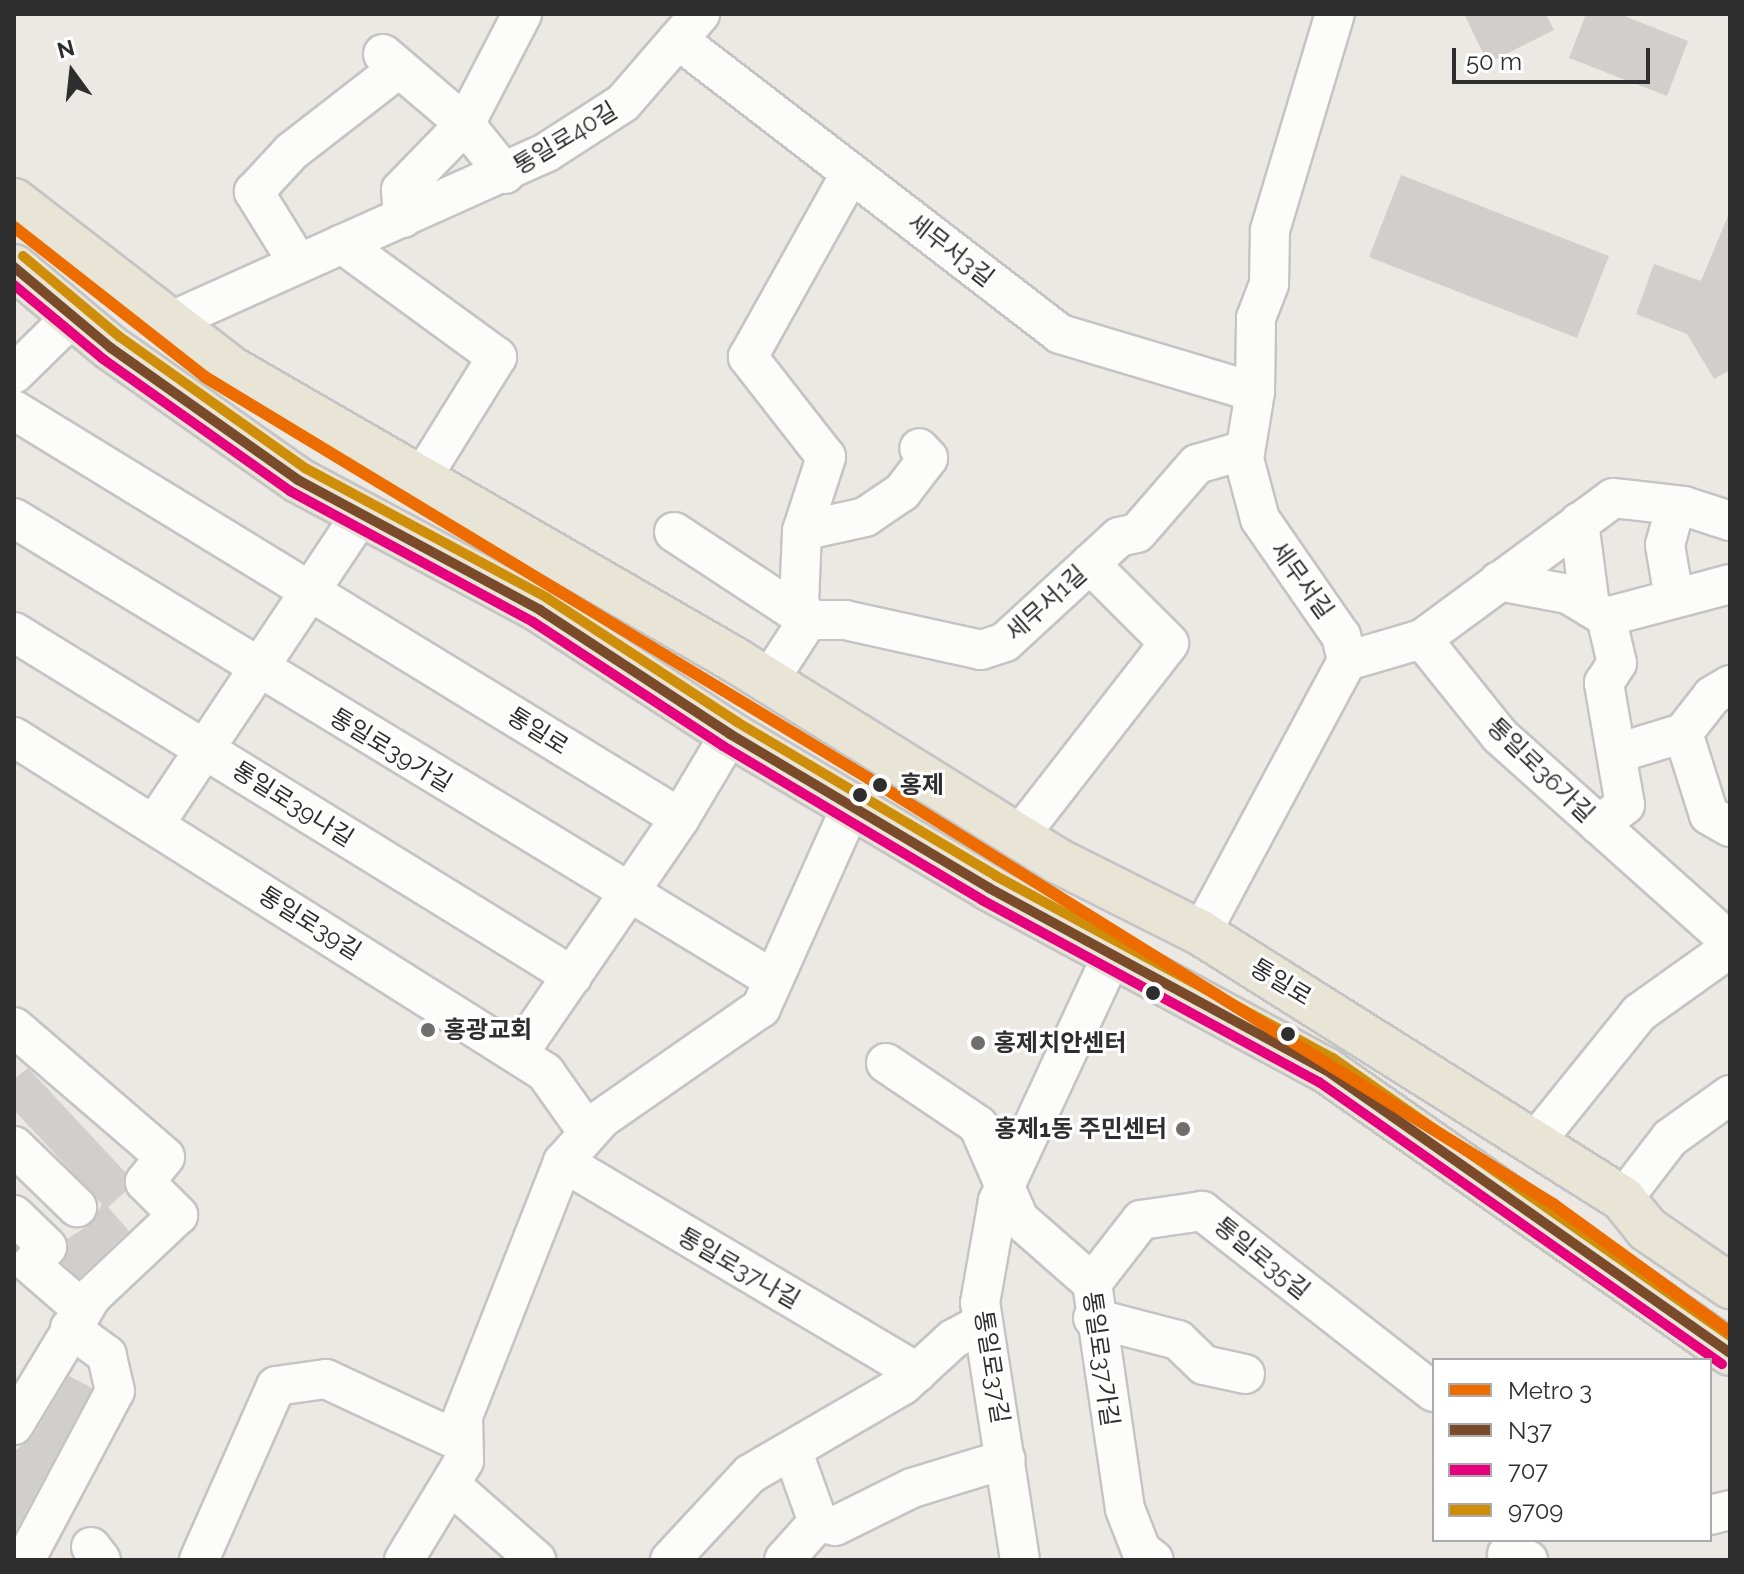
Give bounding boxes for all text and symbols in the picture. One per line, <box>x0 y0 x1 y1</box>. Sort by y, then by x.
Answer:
north arrow <box>32 32 112 112</box>
scale bar <box>1456 32 1654 82</box>
text: N <box>54 34 77 64</box>
text: 50 m <box>1466 47 1522 76</box>
street label: 통일로40길 <box>508 96 622 180</box>
street label: 세무서3길 <box>902 208 1000 292</box>
street label: 세무서길 <box>1264 536 1340 624</box>
street label: 세무서1길 <box>1000 559 1092 647</box>
street label: 통일로 <box>502 701 574 761</box>
street label: 통일로39가길 <box>325 702 457 798</box>
street label: 통일로36가길 <box>1481 712 1601 828</box>
street label: 통일로39나길 <box>227 755 359 853</box>
place label: 홍제 <box>900 771 944 799</box>
marker: 홍제 <box>867 772 893 798</box>
unlabelled marker <box>852 787 868 803</box>
street label: 통일로39길 <box>254 880 366 966</box>
street label: 통일로 <box>1245 953 1317 1011</box>
unlabelled marker <box>1145 985 1161 1001</box>
place label: 홍광교회 <box>444 1016 532 1044</box>
marker: 홍광교회 <box>419 1021 437 1039</box>
unlabelled marker <box>1280 1026 1296 1042</box>
place label: 홍제치안센터 <box>994 1029 1126 1057</box>
marker: 홍제치안센터 <box>969 1034 987 1052</box>
place label: 홍제1동 주민센터 <box>995 1115 1167 1143</box>
marker: 홍제1동 주민센터 <box>1174 1120 1192 1138</box>
street label: 통일로35길 <box>1209 1211 1315 1305</box>
street label: 통일로37나길 <box>673 1222 805 1314</box>
street label: 통일로37가길 <box>1077 1290 1125 1428</box>
street label: 통일로37길 <box>969 1309 1015 1425</box>
legend <box>1432 1358 1712 1542</box>
text: Metro 3 <box>1508 1376 1592 1405</box>
text: N37 <box>1508 1416 1552 1445</box>
text: 707 <box>1508 1456 1548 1485</box>
text: 9709 <box>1508 1496 1563 1525</box>

